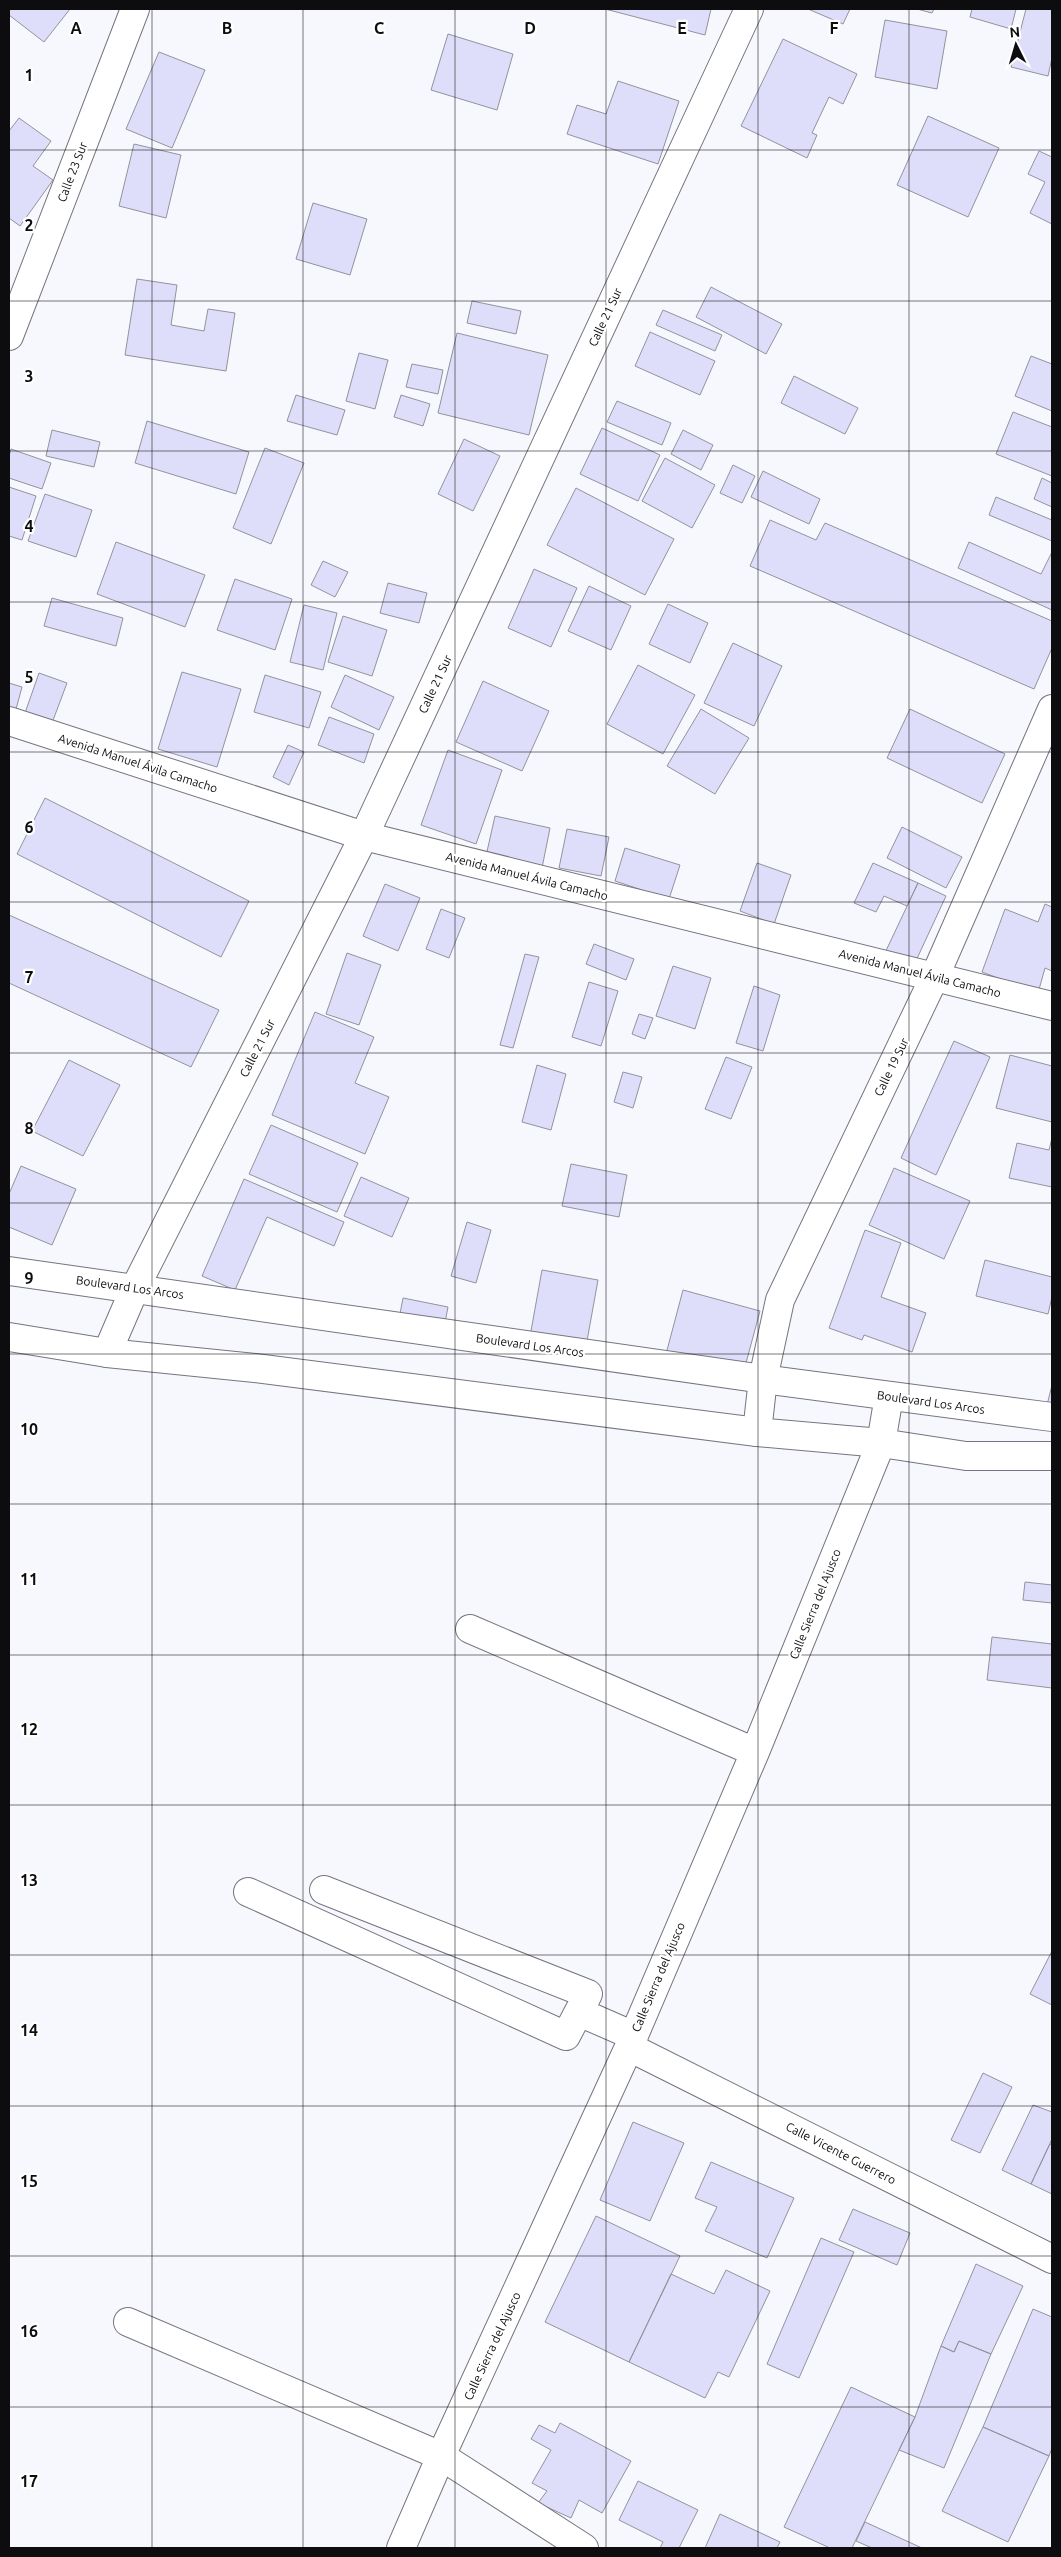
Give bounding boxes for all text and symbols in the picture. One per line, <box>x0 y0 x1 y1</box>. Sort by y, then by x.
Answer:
text: A <box>70 19 82 37</box>
text: B <box>222 19 232 37</box>
text: C <box>374 19 384 37</box>
text: D <box>524 19 536 37</box>
text: E <box>677 19 687 37</box>
text: F <box>830 19 839 37</box>
north arrow <box>991 20 1041 70</box>
text: N <box>1009 24 1021 40</box>
text: 1 <box>24 66 34 84</box>
street label: Calle 23 Sur <box>55 140 90 204</box>
text: 2 <box>24 216 34 234</box>
street label: Calle 21 Sur <box>586 285 624 348</box>
text: 3 <box>24 367 34 385</box>
text: 4 <box>24 517 34 535</box>
street label: Calle 21 Sur <box>416 652 454 715</box>
text: 5 <box>24 668 34 686</box>
street label: Avenida Manuel Ávila Camacho <box>57 731 219 795</box>
text: 6 <box>24 818 34 836</box>
street label: Avenida Manuel Ávila Camacho <box>445 850 609 902</box>
street label: Avenida Manuel Ávila Camacho <box>838 947 1002 999</box>
text: 7 <box>24 968 34 986</box>
street label: Calle 21 Sur <box>237 1017 277 1079</box>
street label: Calle 19 Sur <box>871 1035 911 1098</box>
text: 8 <box>24 1119 34 1137</box>
text: 9 <box>24 1269 34 1287</box>
street label: Boulevard Los Arcos <box>75 1273 185 1301</box>
street label: Boulevard Los Arcos <box>475 1331 585 1359</box>
street label: Boulevard Los Arcos <box>876 1388 986 1416</box>
text: 10 <box>20 1420 38 1438</box>
street label: Calle Sierra del Ajusco <box>787 1547 843 1661</box>
text: 11 <box>20 1570 38 1588</box>
text: 12 <box>20 1720 38 1738</box>
text: 13 <box>20 1871 38 1889</box>
street label: Calle Sierra del Ajusco <box>629 1920 687 2034</box>
text: 14 <box>20 2021 38 2039</box>
street label: Calle Vicente Guerrero <box>784 2120 898 2186</box>
text: 15 <box>20 2172 38 2190</box>
street label: Calle Sierra del Ajusco <box>461 2290 523 2402</box>
text: 16 <box>20 2322 38 2340</box>
text: 17 <box>20 2472 38 2490</box>

